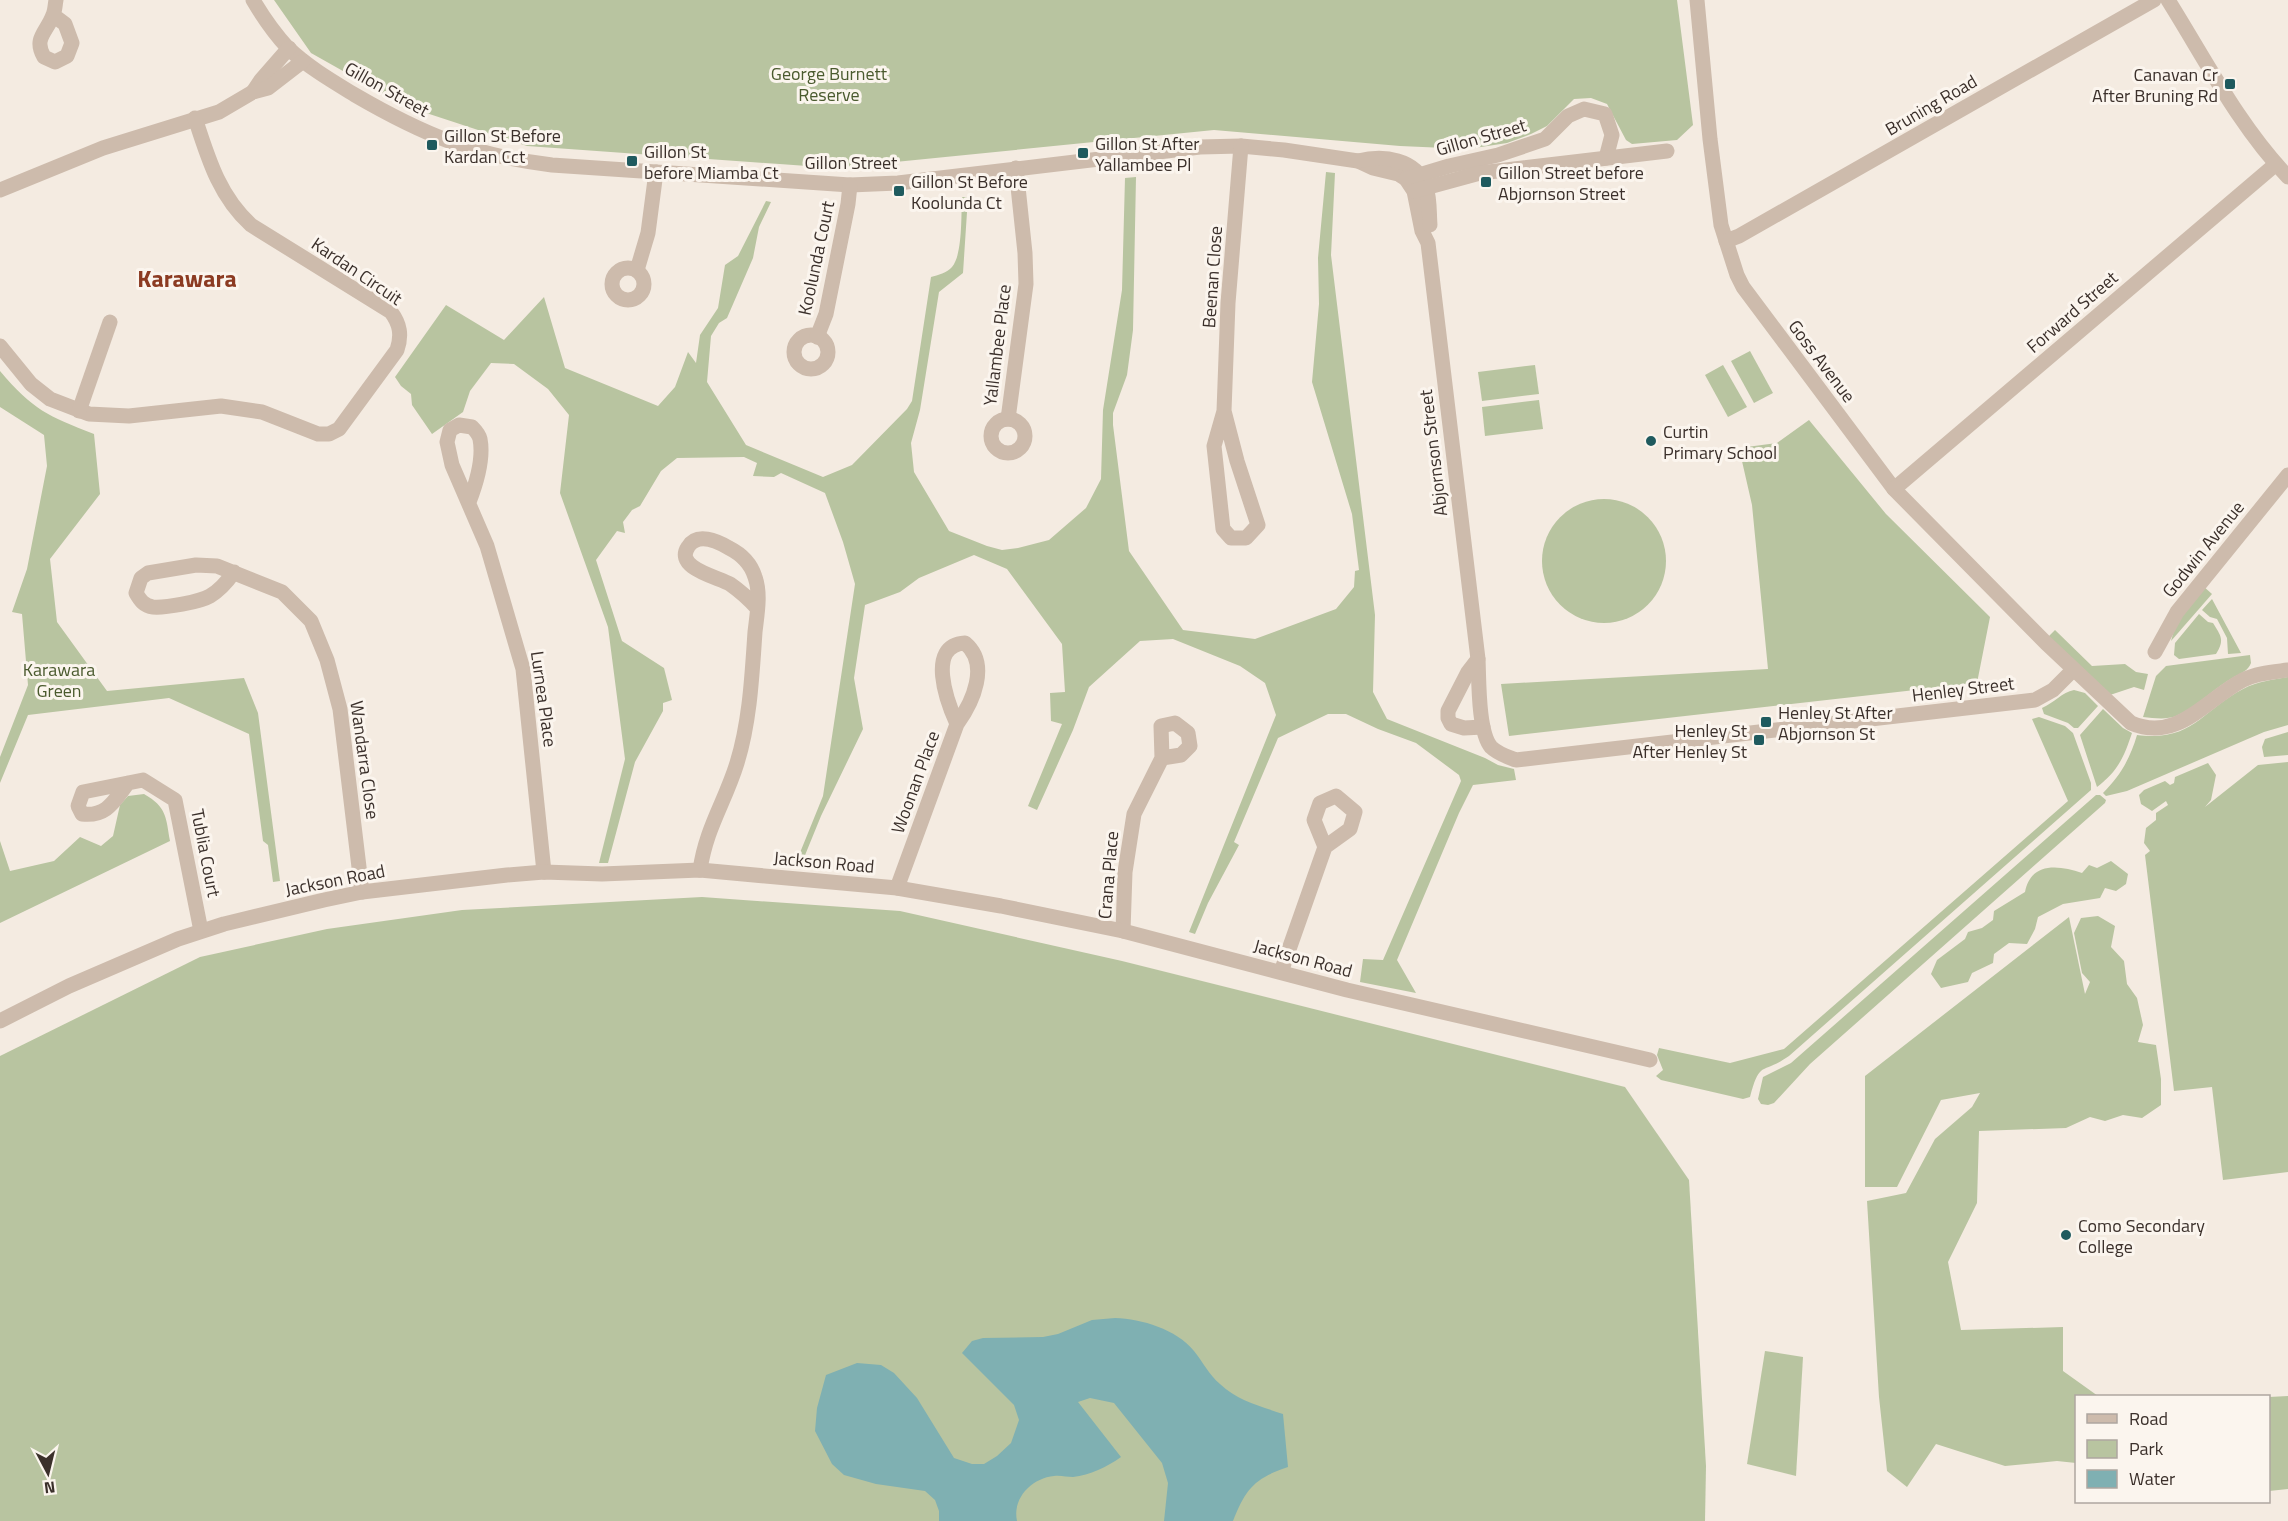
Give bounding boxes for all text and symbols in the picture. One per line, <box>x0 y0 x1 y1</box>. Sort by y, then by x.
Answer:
street label: Gillon Street <box>340 55 435 124</box>
park label: George Burnett Reserve <box>771 60 888 108</box>
place label: Canavan Cr After Bruning Rd <box>2092 61 2218 109</box>
street label: Bruning Road <box>1880 68 1982 142</box>
marker: Canavan Cr After Bruning Rd <box>2223 77 2237 91</box>
street label: Gillon Street <box>1433 111 1530 163</box>
place label: Gillon St Before Kardan Cct <box>444 122 561 170</box>
place label: Gillon St After Yallambee Pl <box>1095 130 1200 178</box>
marker: Gillon St Before Kardan Cct <box>425 138 439 152</box>
place label: Gillon St before Miamba Ct <box>644 138 779 186</box>
marker: Gillon St After Yallambee Pl <box>1076 146 1090 160</box>
street label: Gillon Street <box>805 149 898 176</box>
marker: Gillon St before Miamba Ct <box>625 154 639 168</box>
place label: Gillon Street before Abjornson Street <box>1498 159 1644 207</box>
place label: Gillon St Before Koolunda Ct <box>911 168 1028 216</box>
marker: Gillon Street before Abjornson Street <box>1479 175 1493 189</box>
marker: Gillon St Before Koolunda Ct <box>892 184 906 198</box>
street label: Koolunda Court <box>791 198 841 318</box>
street label: Beenan Close <box>1195 225 1229 329</box>
street label: Kardan Circuit <box>306 230 409 312</box>
district label: Karawara <box>137 260 237 296</box>
street label: Forward Street <box>2020 264 2124 359</box>
street label: Yallambee Place <box>976 283 1018 407</box>
street label: Goss Avenue <box>1782 314 1862 408</box>
street label: Abjornson Street <box>1412 387 1454 518</box>
place label: Curtin Primary School <box>1663 418 1777 466</box>
marker: Curtin Primary School <box>1644 434 1658 448</box>
street label: Godwin Avenue <box>2155 495 2251 603</box>
street label: Lurnea Place <box>524 649 564 749</box>
park label: Karawara Green <box>23 656 95 704</box>
street label: Henley Street <box>1910 669 2016 709</box>
street label: Wandarra Close <box>343 699 387 821</box>
place label: Henley St After Abjornson St <box>1778 699 1893 747</box>
marker: Henley St After Abjornson St <box>1759 715 1773 729</box>
place label: Henley St After Henley St <box>1632 717 1748 765</box>
street label: Woonan Place <box>884 727 946 837</box>
marker: Henley St After Henley St <box>1752 733 1766 747</box>
street label: Tublia Court <box>184 807 228 900</box>
street label: Crana Place <box>1091 830 1125 920</box>
street label: Jackson Road <box>772 844 876 880</box>
street label: Jackson Road <box>283 857 387 903</box>
street label: Jackson Road <box>1251 932 1355 984</box>
place label: Como Secondary College <box>2078 1212 2205 1260</box>
marker: Como Secondary College <box>2059 1228 2073 1242</box>
legend <box>2075 1395 2270 1503</box>
text: Road <box>2129 1405 2168 1432</box>
text: Park <box>2129 1435 2164 1462</box>
north arrow <box>18 1443 78 1503</box>
text: Water <box>2129 1465 2175 1492</box>
text: N <box>43 1475 57 1500</box>

